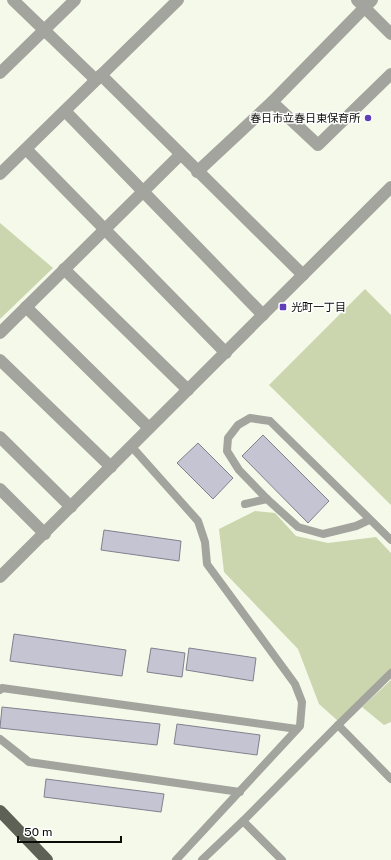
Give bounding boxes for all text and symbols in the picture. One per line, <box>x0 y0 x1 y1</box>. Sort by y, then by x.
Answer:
place label: 春日市立春日東保育所 <box>250 112 361 124</box>
marker: 春日市立春日東保育所 <box>363 113 373 123</box>
place label: 光町一丁目 <box>291 301 346 313</box>
marker: 光町一丁目 <box>278 302 288 312</box>
scale bar <box>18 818 121 844</box>
text: 50 m <box>24 825 52 839</box>

